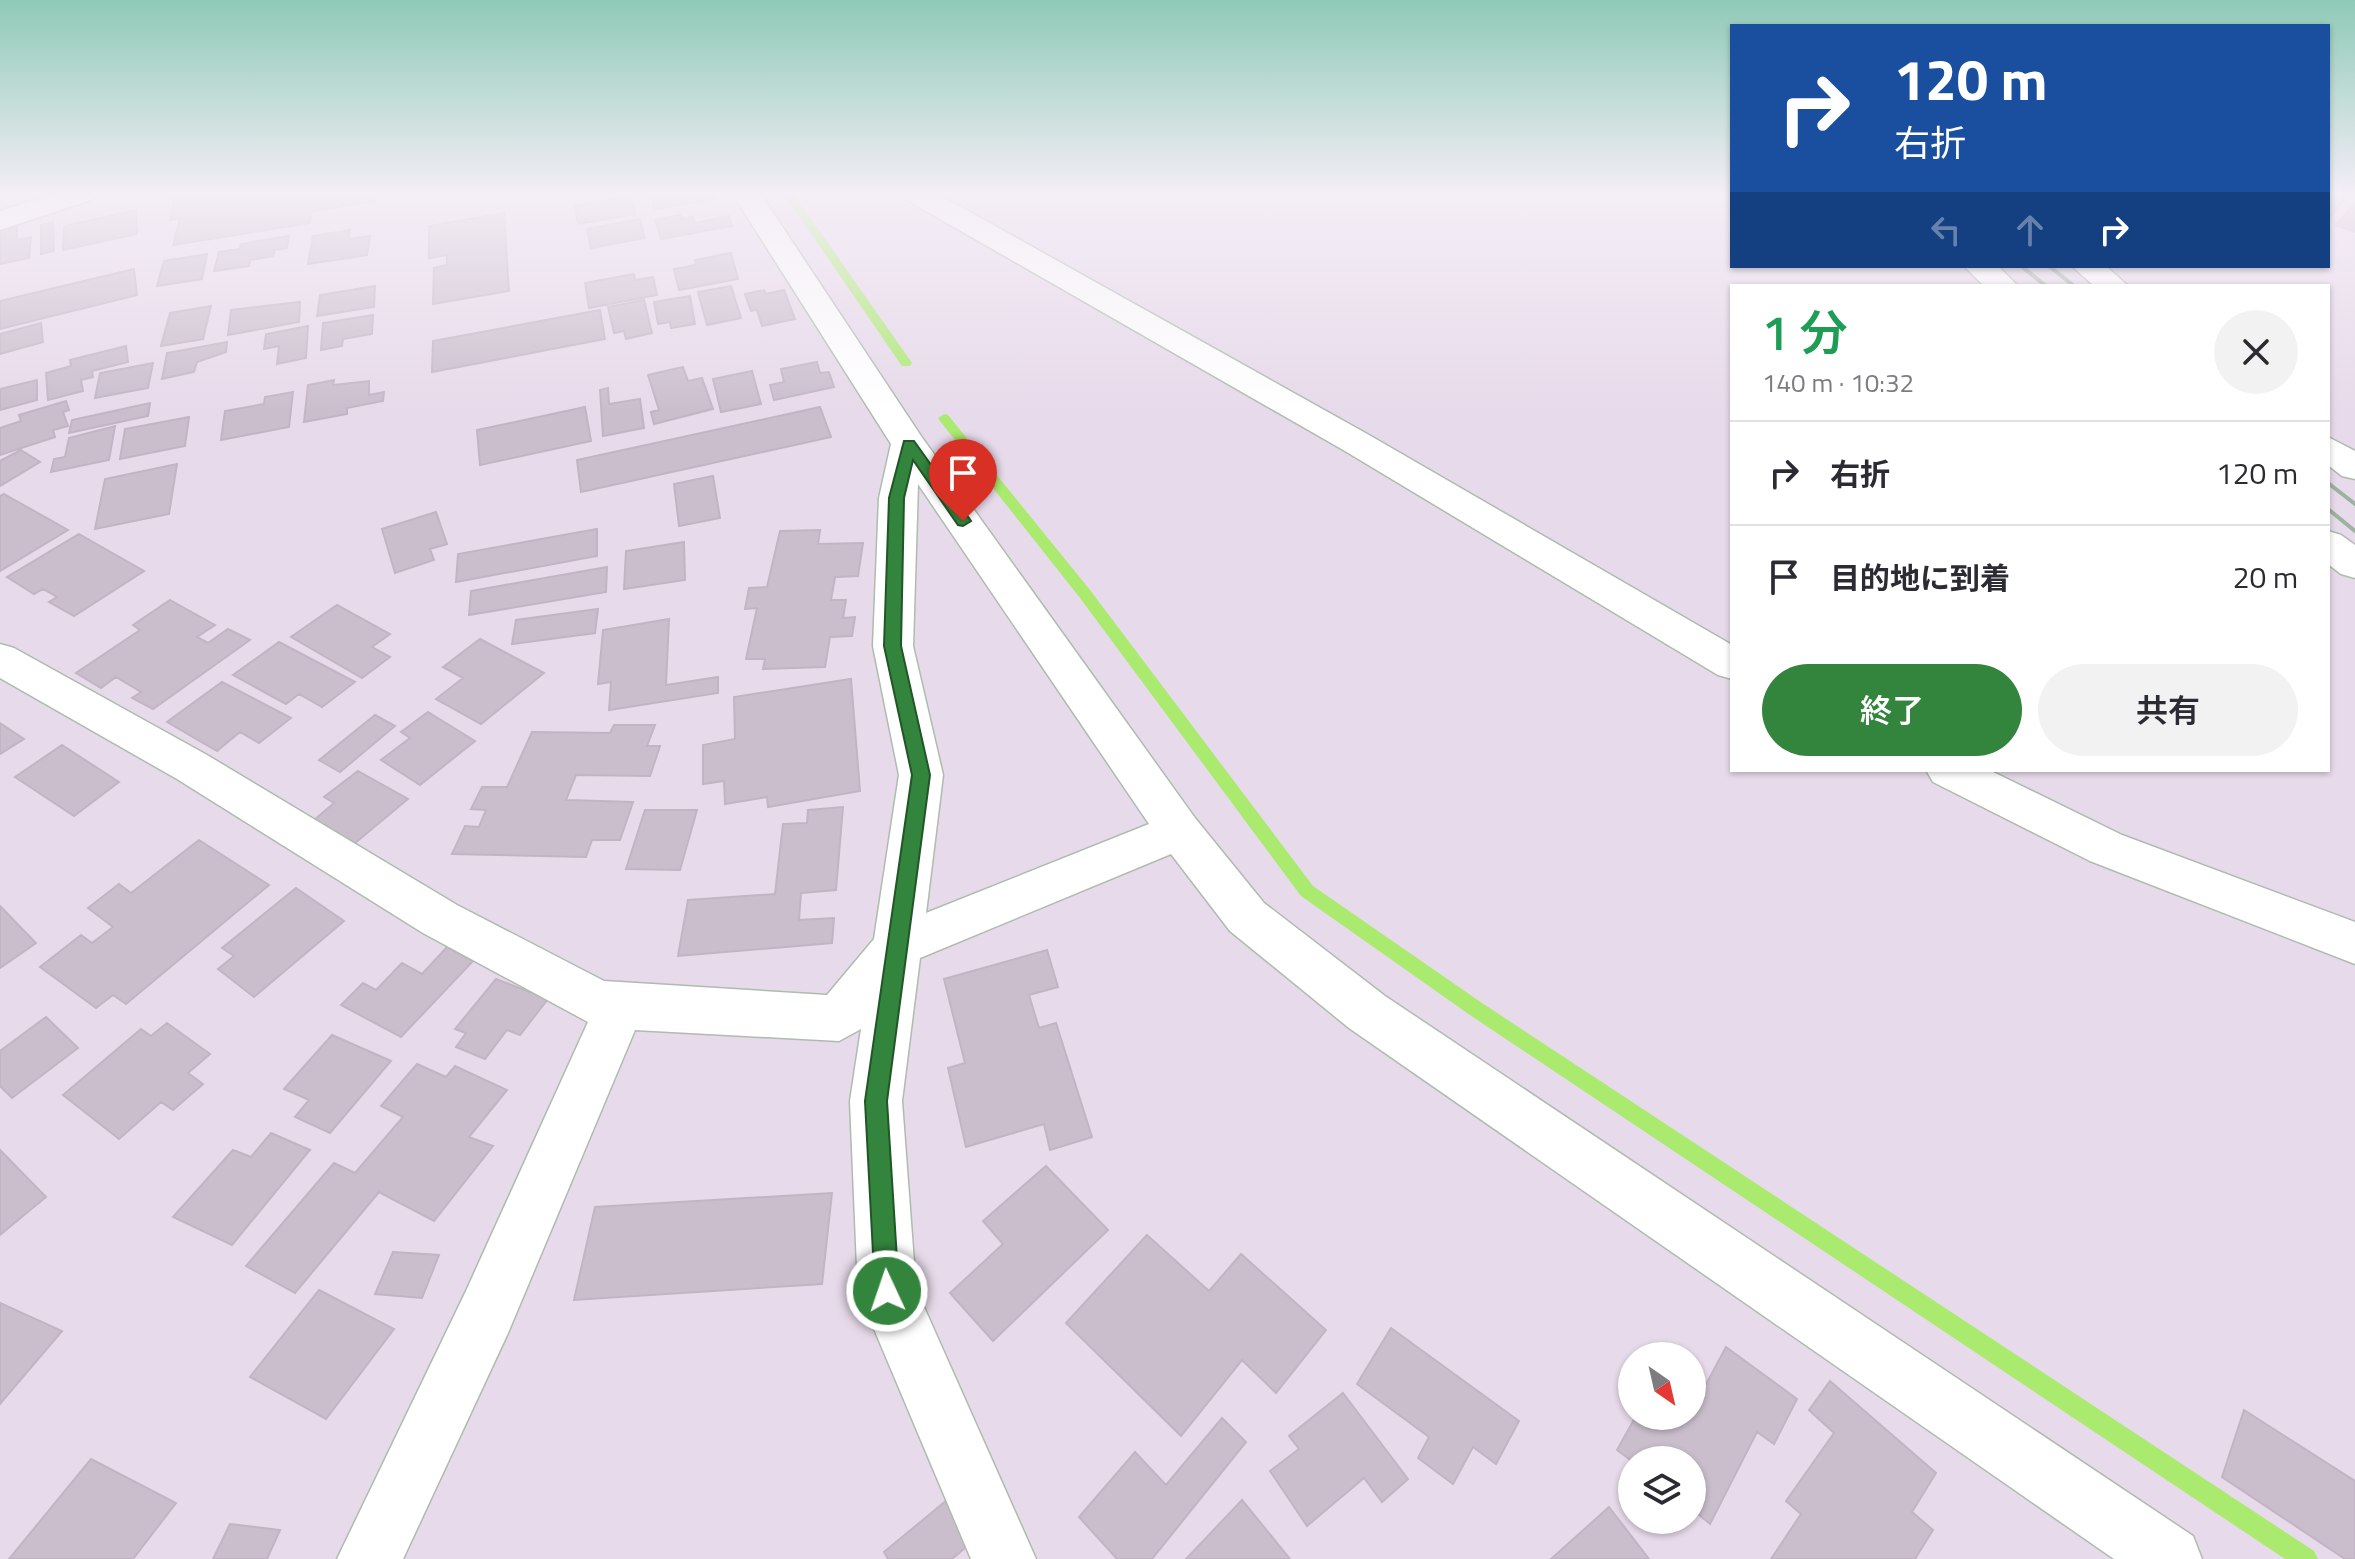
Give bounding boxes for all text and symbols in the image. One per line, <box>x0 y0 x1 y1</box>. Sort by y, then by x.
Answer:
text: 120 m <box>1894 37 2047 122</box>
icon: right <box>1762 56 1866 160</box>
text: 右折 <box>1894 115 1966 170</box>
icon: left <box>1924 208 1968 252</box>
icon: ahead <box>2008 208 2052 252</box>
icon: right <box>2092 208 2136 252</box>
text: 1 分 <box>1762 296 1847 369</box>
button: close <box>2214 310 2298 394</box>
text: 140 m · 10:32 <box>1762 363 1914 402</box>
pin <box>929 439 997 521</box>
text: 120 m <box>2216 450 2298 496</box>
icon: arrive <box>941 451 985 495</box>
icon: right <box>1762 451 1806 495</box>
text: 右折 <box>1830 451 1890 497</box>
text: 20 m <box>2233 554 2298 600</box>
icon: arrive <box>1762 555 1806 599</box>
text: 目的地に到着 <box>1830 555 2010 601</box>
button: 終了 <box>1762 664 2022 756</box>
button: 共有 <box>2038 664 2298 756</box>
position arrow <box>845 1249 929 1333</box>
north arrow <box>1618 1342 1706 1430</box>
map controls <box>1618 1342 1706 1534</box>
button: layers <box>1618 1446 1706 1534</box>

